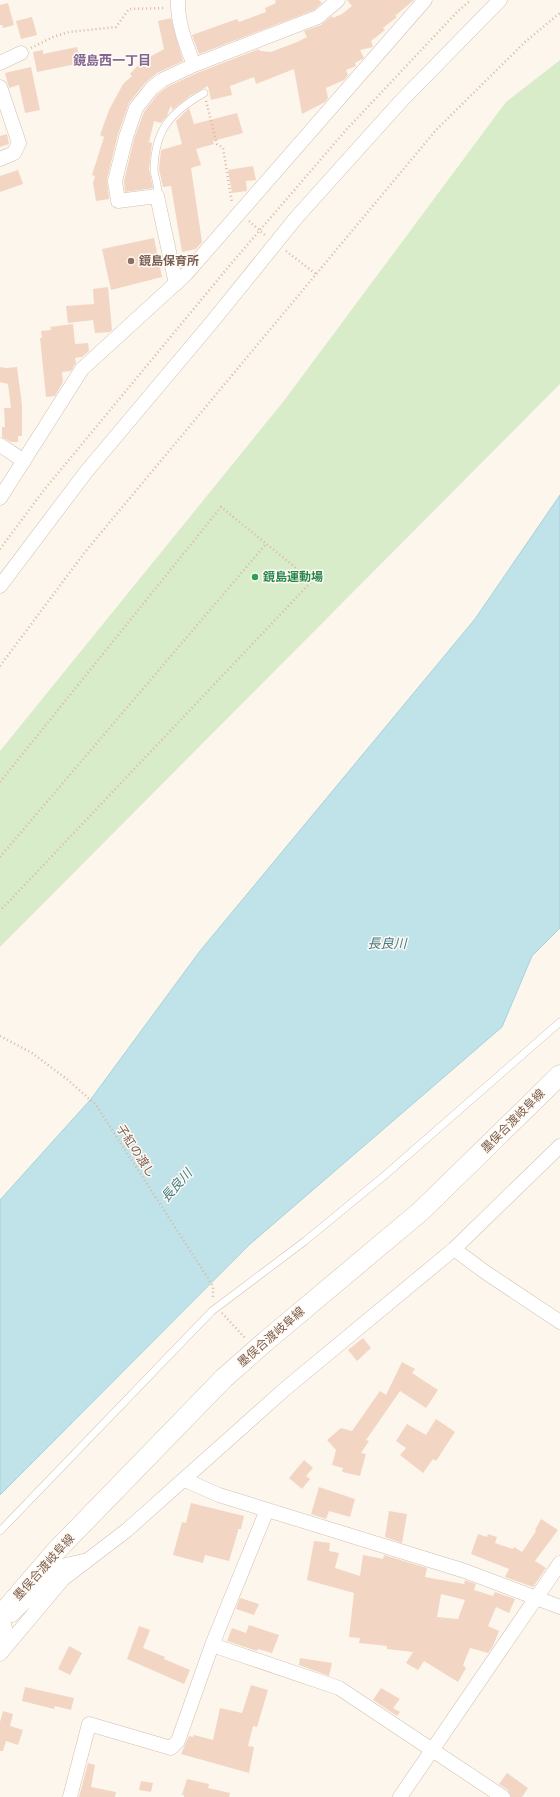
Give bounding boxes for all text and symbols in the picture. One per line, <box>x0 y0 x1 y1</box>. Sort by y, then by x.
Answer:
district label: 鏡島西一丁目 <box>73 52 151 69</box>
place label: 鏡島保育所 <box>138 253 199 269</box>
marker: 鏡島保育所 <box>126 256 136 266</box>
place label: 鏡島運動場 <box>262 569 323 585</box>
marker: 鏡島運動場 <box>250 572 260 582</box>
water label: 長良川 <box>367 935 408 952</box>
street label: 墨俣合渡岐阜線 <box>478 1086 548 1156</box>
street label: 子紅の渡し <box>113 1121 159 1181</box>
water label: 長良川 <box>157 1164 197 1206</box>
street label: 墨俣合渡岐阜線 <box>234 1303 308 1371</box>
street label: 墨俣合渡岐阜線 <box>10 1530 78 1604</box>

